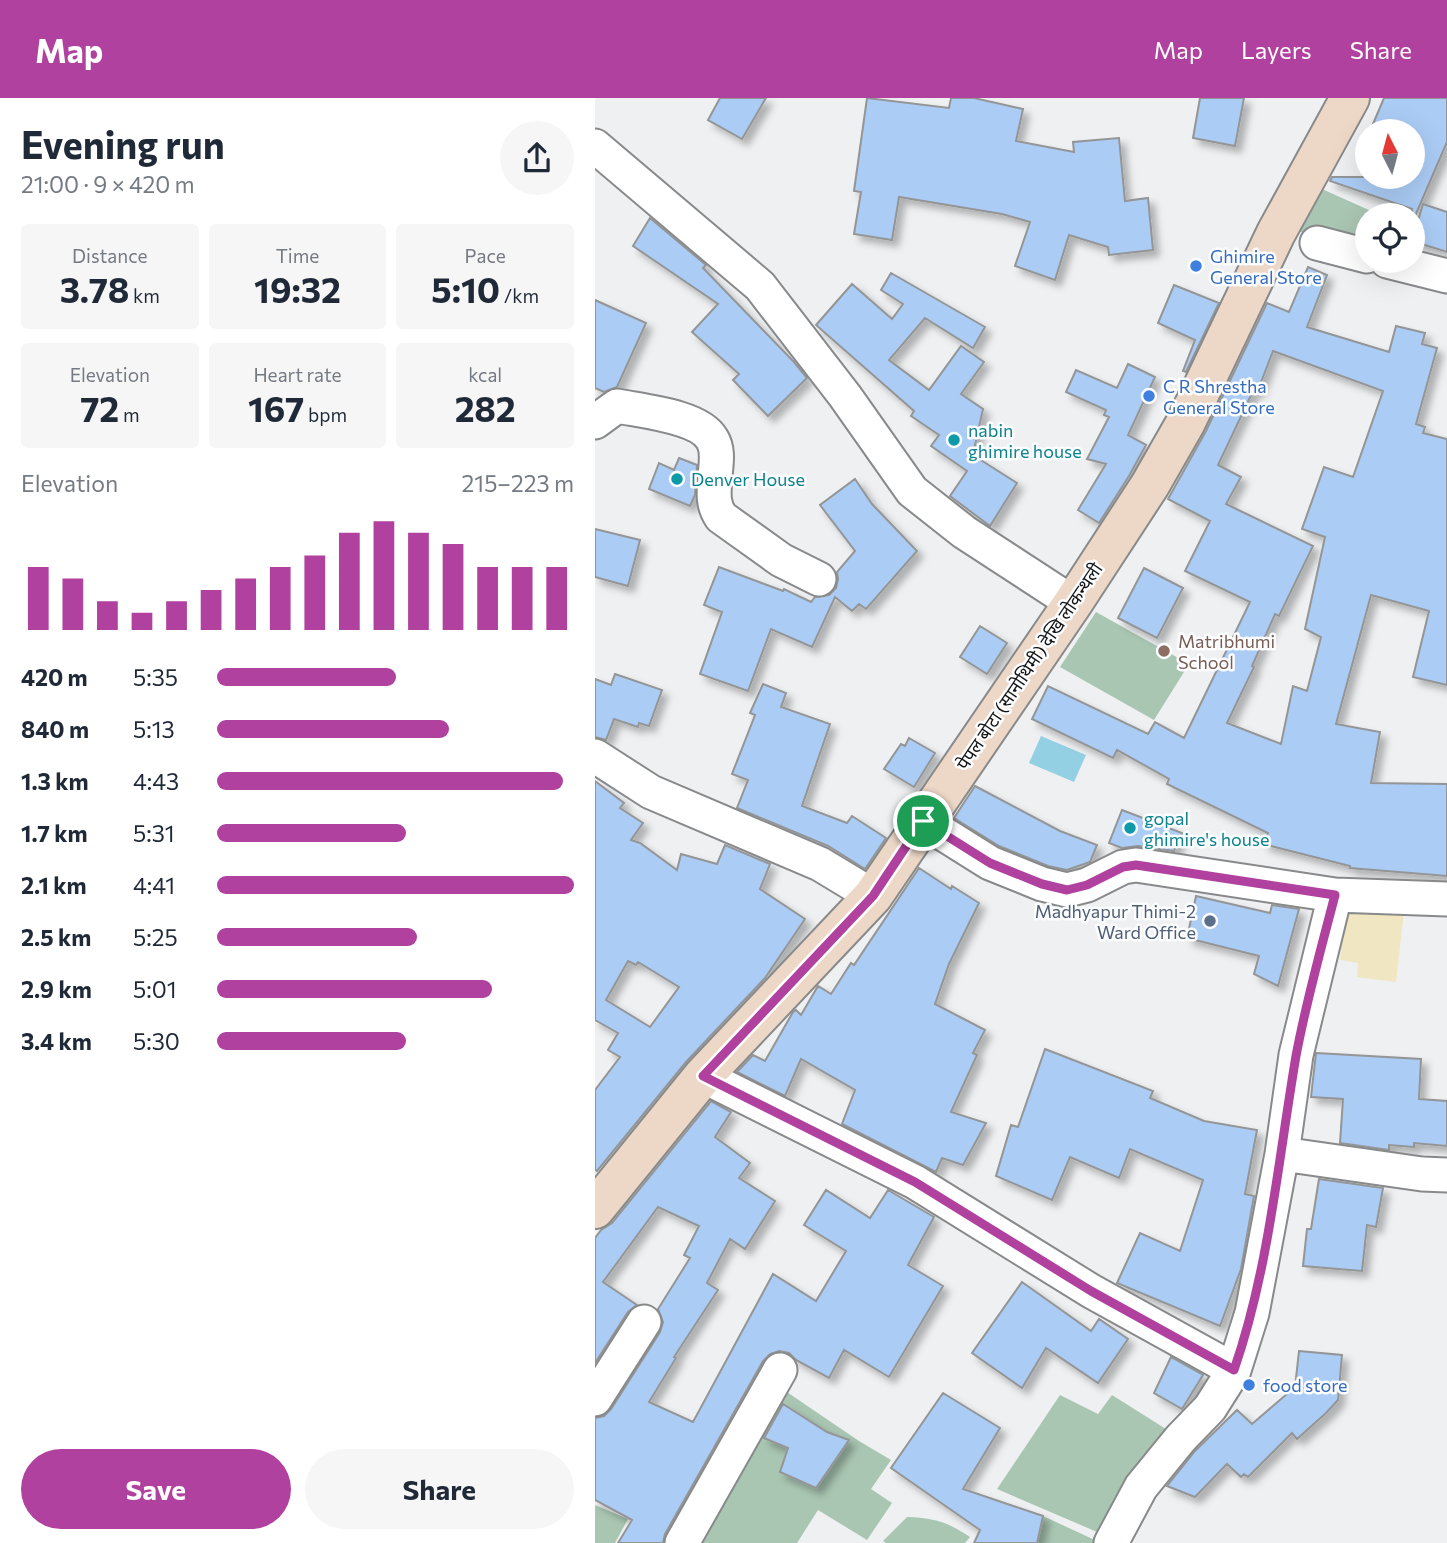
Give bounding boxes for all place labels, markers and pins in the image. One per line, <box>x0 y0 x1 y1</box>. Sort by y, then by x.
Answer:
place label: Ghimire General Store <box>1210 245 1322 288</box>
marker: Ghimire General Store <box>1188 258 1204 274</box>
place label: C R Shrestha General Store <box>1163 375 1275 418</box>
marker: C R Shrestha General Store <box>1141 388 1157 404</box>
place label: nabin ghimire house <box>968 419 1082 462</box>
marker: nabin ghimire house <box>946 432 962 448</box>
place label: Denver House <box>691 468 805 490</box>
marker: Denver House <box>669 471 685 487</box>
place label: Matribhumi School <box>1178 630 1275 673</box>
marker: Matribhumi School <box>1156 643 1172 659</box>
pin <box>893 791 953 851</box>
place label: gopal ghimire's house <box>1144 807 1269 850</box>
marker: gopal ghimire's house <box>1122 820 1138 836</box>
place label: Madhyapur Thimi-2 Ward Office <box>1035 900 1196 943</box>
marker: Madhyapur Thimi-2 Ward Office <box>1202 913 1218 929</box>
place label: food store <box>1263 1374 1348 1396</box>
marker: food store <box>1241 1377 1257 1393</box>

